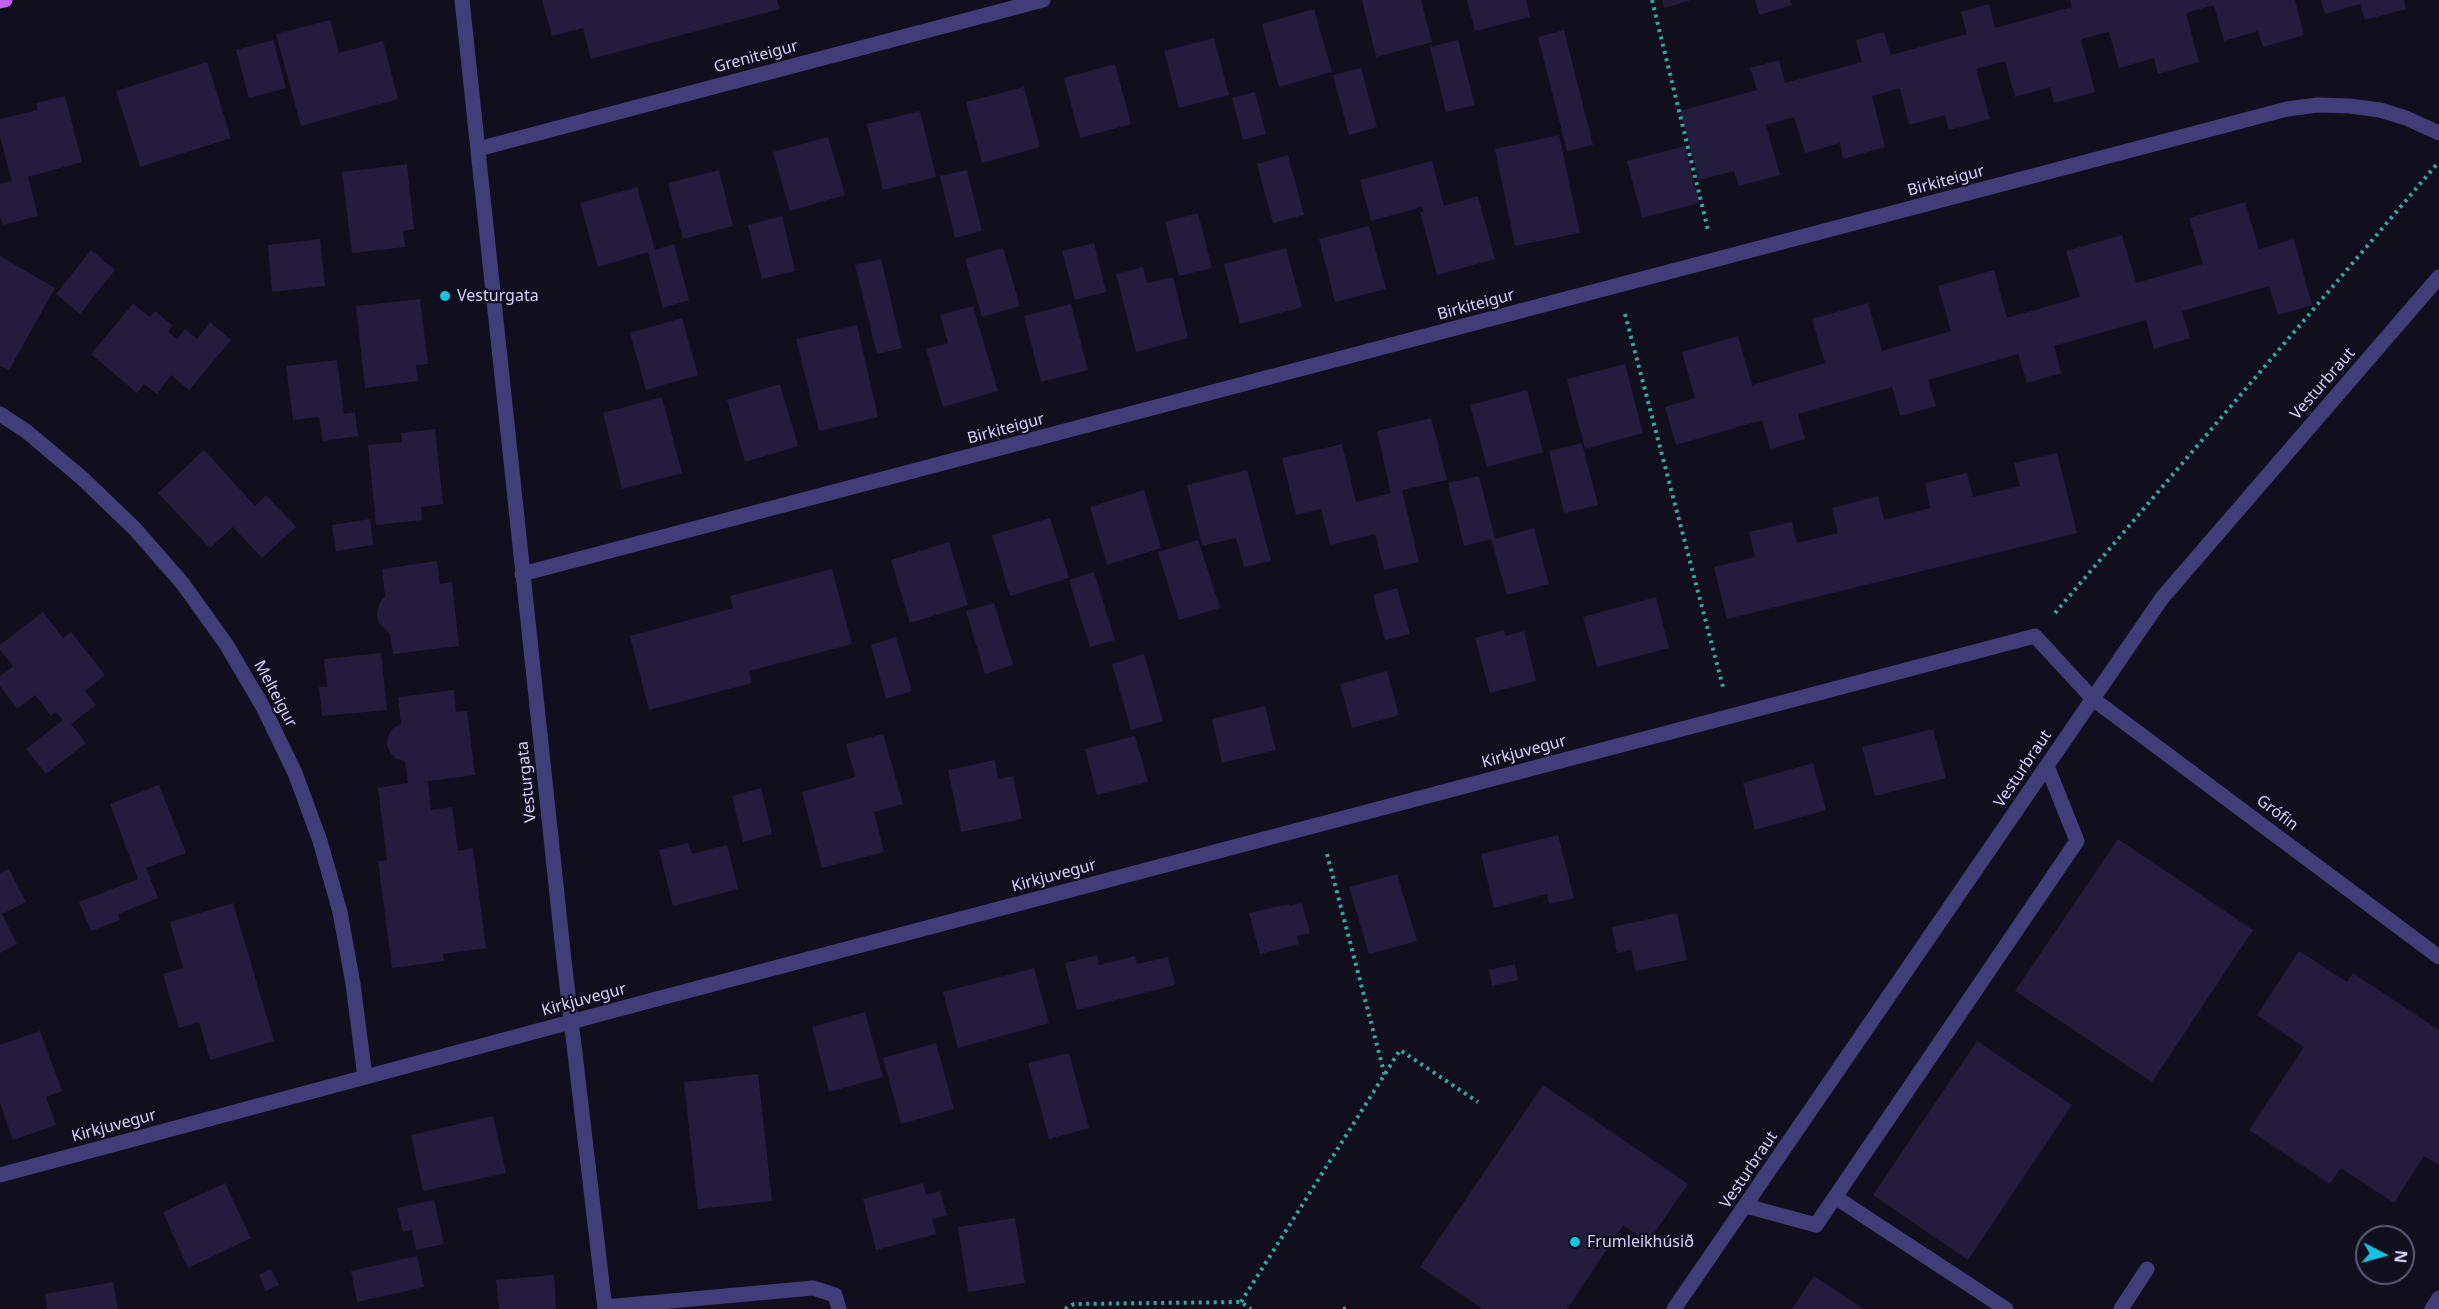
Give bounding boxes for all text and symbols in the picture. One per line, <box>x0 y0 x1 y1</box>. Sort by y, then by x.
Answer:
street label: Greniteigur <box>712 37 800 77</box>
street label: Birkiteigur <box>1905 161 1987 201</box>
street label: Birkiteigur <box>1435 285 1517 325</box>
place label: Vesturgata <box>457 286 539 306</box>
marker: Vesturgata <box>438 289 452 303</box>
street label: Vesturbraut <box>2287 344 2359 424</box>
street label: Birkiteigur <box>965 409 1047 449</box>
street label: Melteigur <box>249 657 301 731</box>
street label: Vesturbraut <box>1990 727 2056 811</box>
street label: Kirkjuvegur <box>1480 732 1568 772</box>
street label: Vesturgata <box>513 740 541 824</box>
street label: Grófin <box>2252 791 2302 835</box>
street label: Kirkjuvegur <box>1010 856 1098 896</box>
street label: Kirkjuvegur <box>540 980 628 1020</box>
street label: Kirkjuvegur <box>70 1106 158 1146</box>
street label: Vesturbraut <box>1716 1128 1782 1212</box>
north arrow <box>2355 1225 2415 1285</box>
place label: Frumleikhúsið <box>1587 1232 1694 1252</box>
marker: Frumleikhúsið <box>1568 1235 1582 1249</box>
text: N <box>2389 1249 2413 1264</box>

